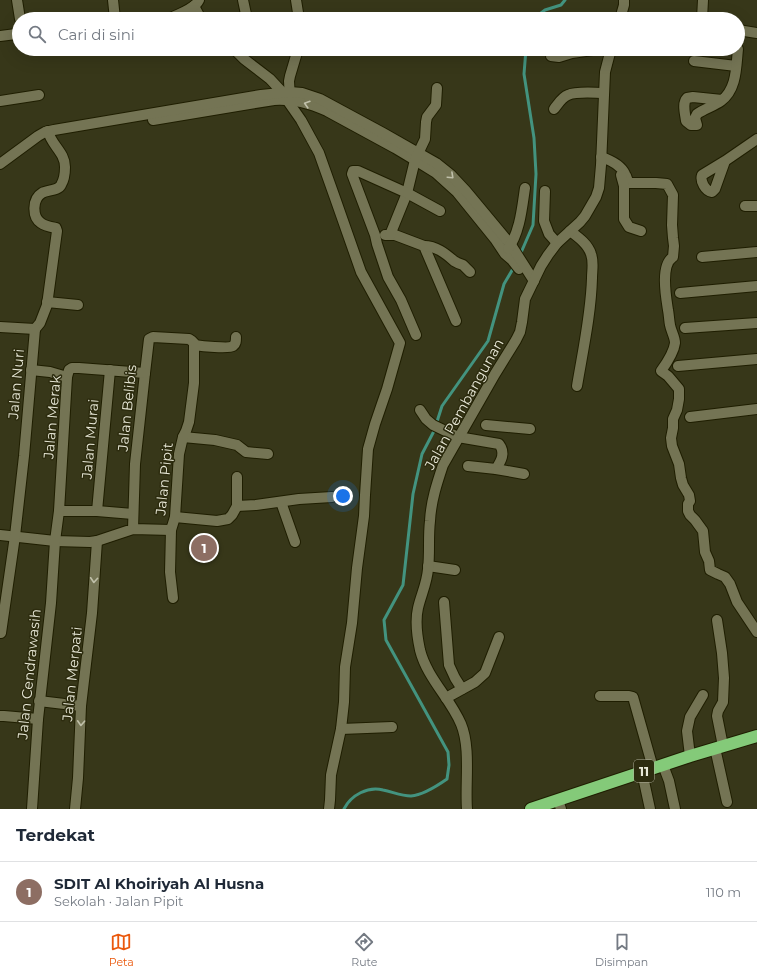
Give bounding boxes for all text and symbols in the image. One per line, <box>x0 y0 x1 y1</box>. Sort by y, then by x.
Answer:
search box <box>12 12 745 56</box>
icon: search <box>26 23 48 45</box>
text: Cari di sini <box>58 25 135 44</box>
one-way arrow <box>304 100 311 109</box>
one-way arrow <box>446 171 454 178</box>
street label: Jalan Pembangunan <box>420 335 507 474</box>
street label: Jalan Nuri <box>4 348 28 421</box>
street label: Jalan Belibis <box>113 364 141 453</box>
street label: Jalan Merak <box>39 374 65 461</box>
street label: Jalan Murai <box>77 398 102 481</box>
street label: Jalan Pipit <box>151 441 177 517</box>
your location <box>333 486 353 506</box>
pin: 1 <box>191 533 217 563</box>
one-way arrow <box>90 577 99 583</box>
street label: Jalan Cendrawasih <box>13 608 45 741</box>
street label: Jalan Merpati <box>58 626 86 723</box>
one-way arrow <box>76 720 85 726</box>
road number: 11 <box>634 760 654 782</box>
text: Terdekat <box>16 825 95 845</box>
text: SDIT Al Khoiriyah Al Husna <box>54 874 264 893</box>
text: 1 <box>26 884 32 900</box>
text: 110 m <box>706 884 741 900</box>
text: Sekolah · Jalan Pipit <box>54 893 183 909</box>
tab: Peta <box>109 931 134 969</box>
tab: Rute <box>351 931 378 969</box>
tab: Disimpan <box>595 931 648 969</box>

